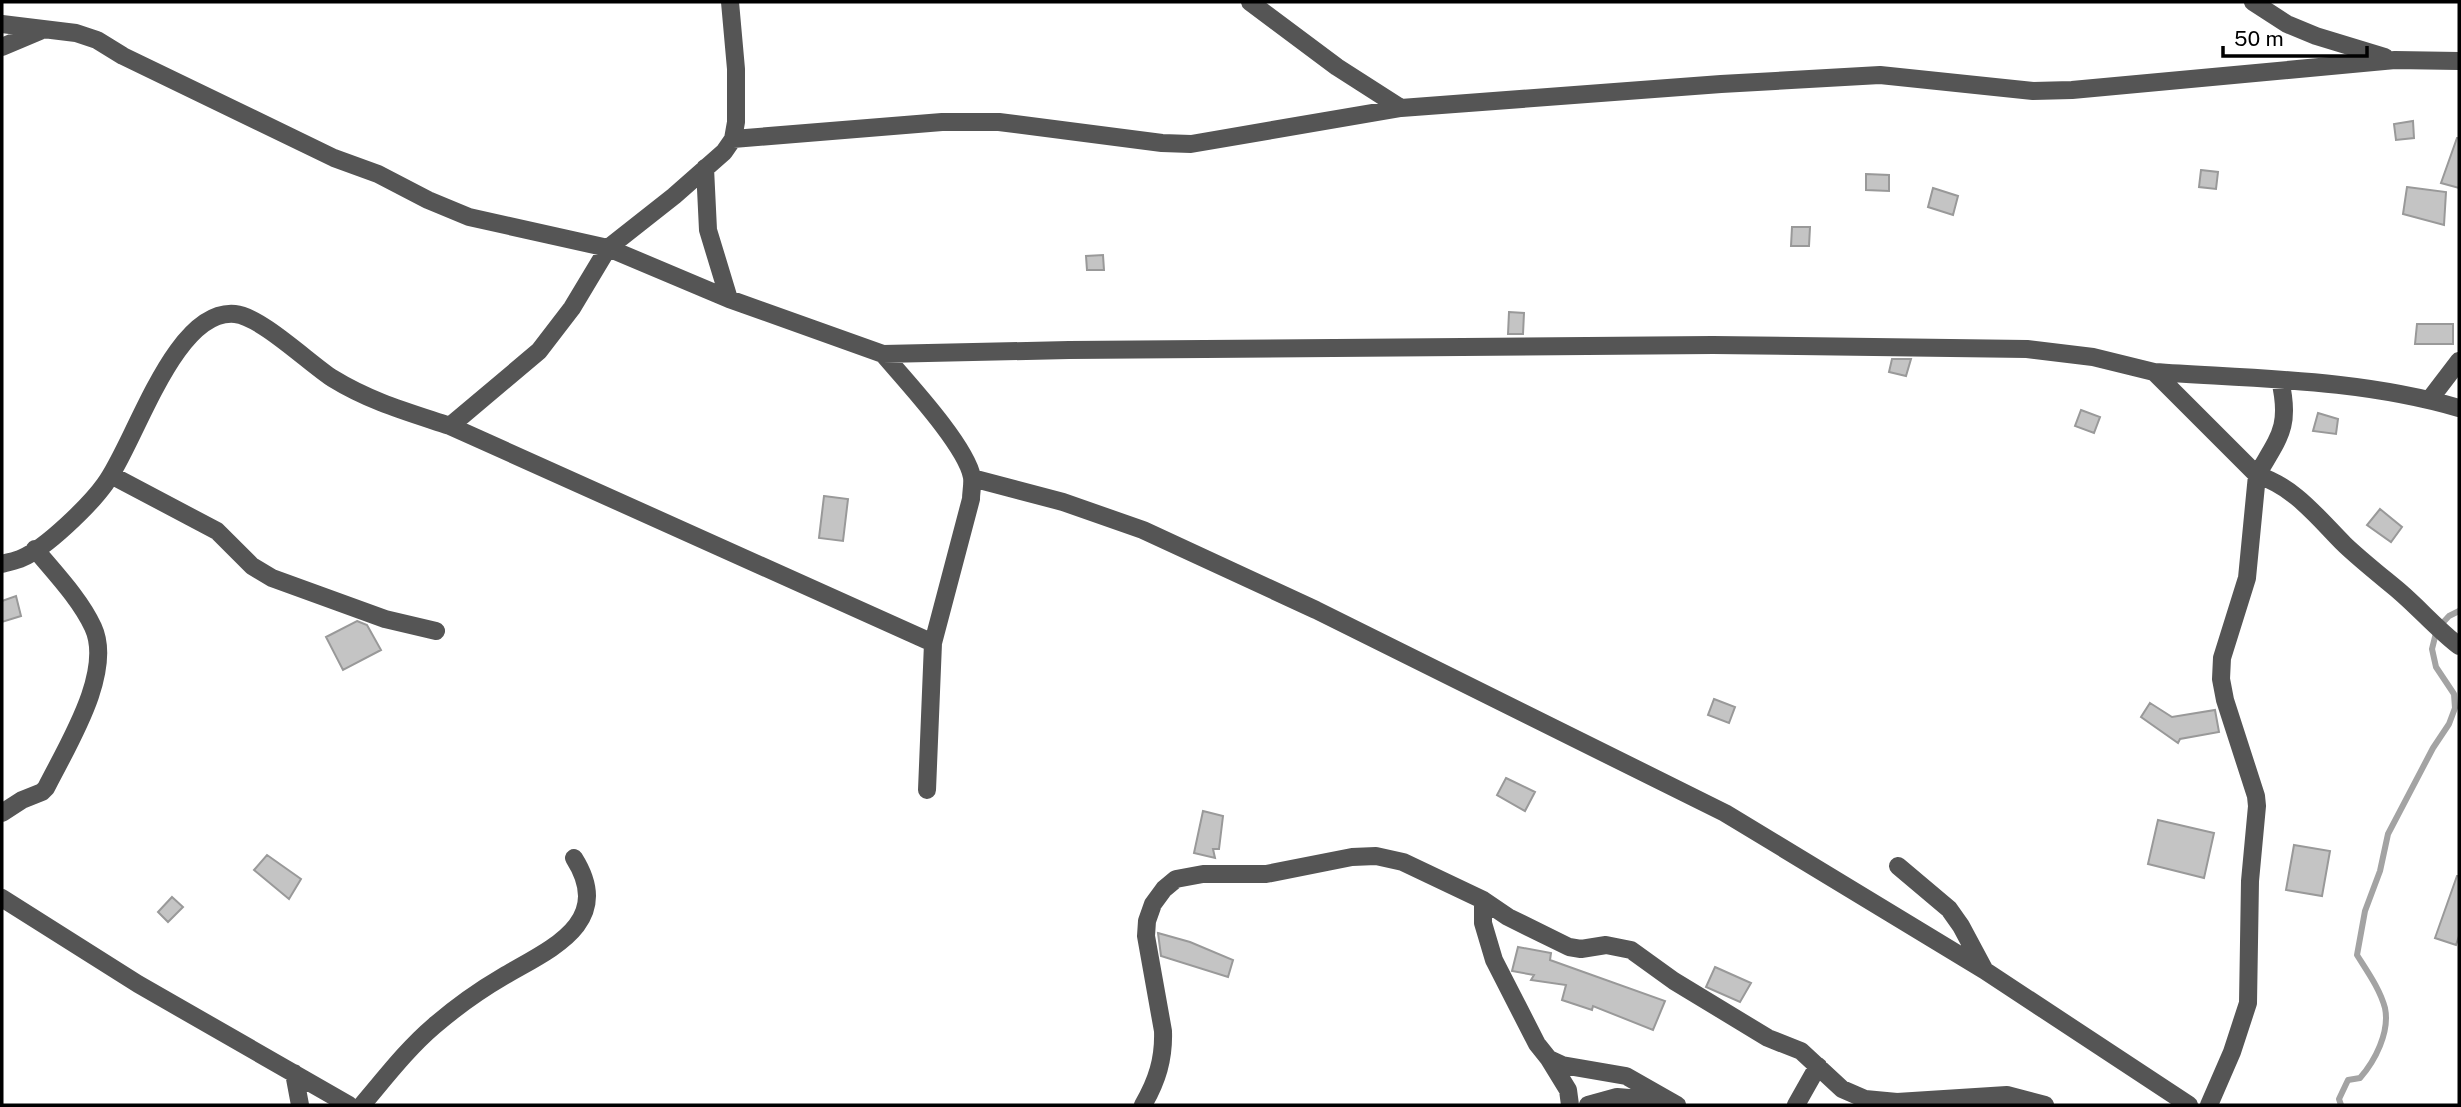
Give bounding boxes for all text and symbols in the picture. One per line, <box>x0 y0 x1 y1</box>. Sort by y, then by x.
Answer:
scale bar <box>2223 14 2366 58</box>
text: 50 m <box>2234 26 2284 51</box>

